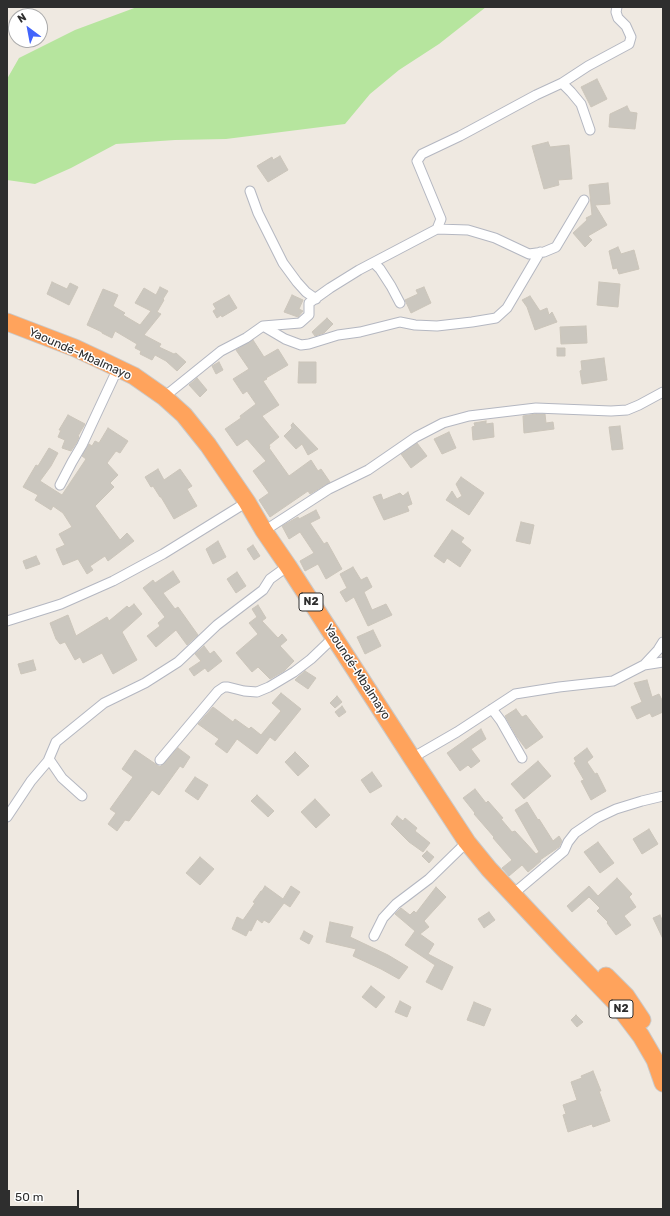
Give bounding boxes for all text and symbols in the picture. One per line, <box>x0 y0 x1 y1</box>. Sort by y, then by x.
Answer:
north arrow <box>8 8 48 48</box>
text: N <box>15 11 29 26</box>
street label: Yaoundé-Mbalmayo <box>26 325 134 383</box>
road number: N2 <box>299 593 323 611</box>
street label: Yaoundé-Mbalmayo <box>321 622 393 722</box>
road number: N2 <box>609 1000 633 1018</box>
scale bar <box>10 1182 81 1208</box>
text: 50 m <box>15 1190 43 1204</box>

